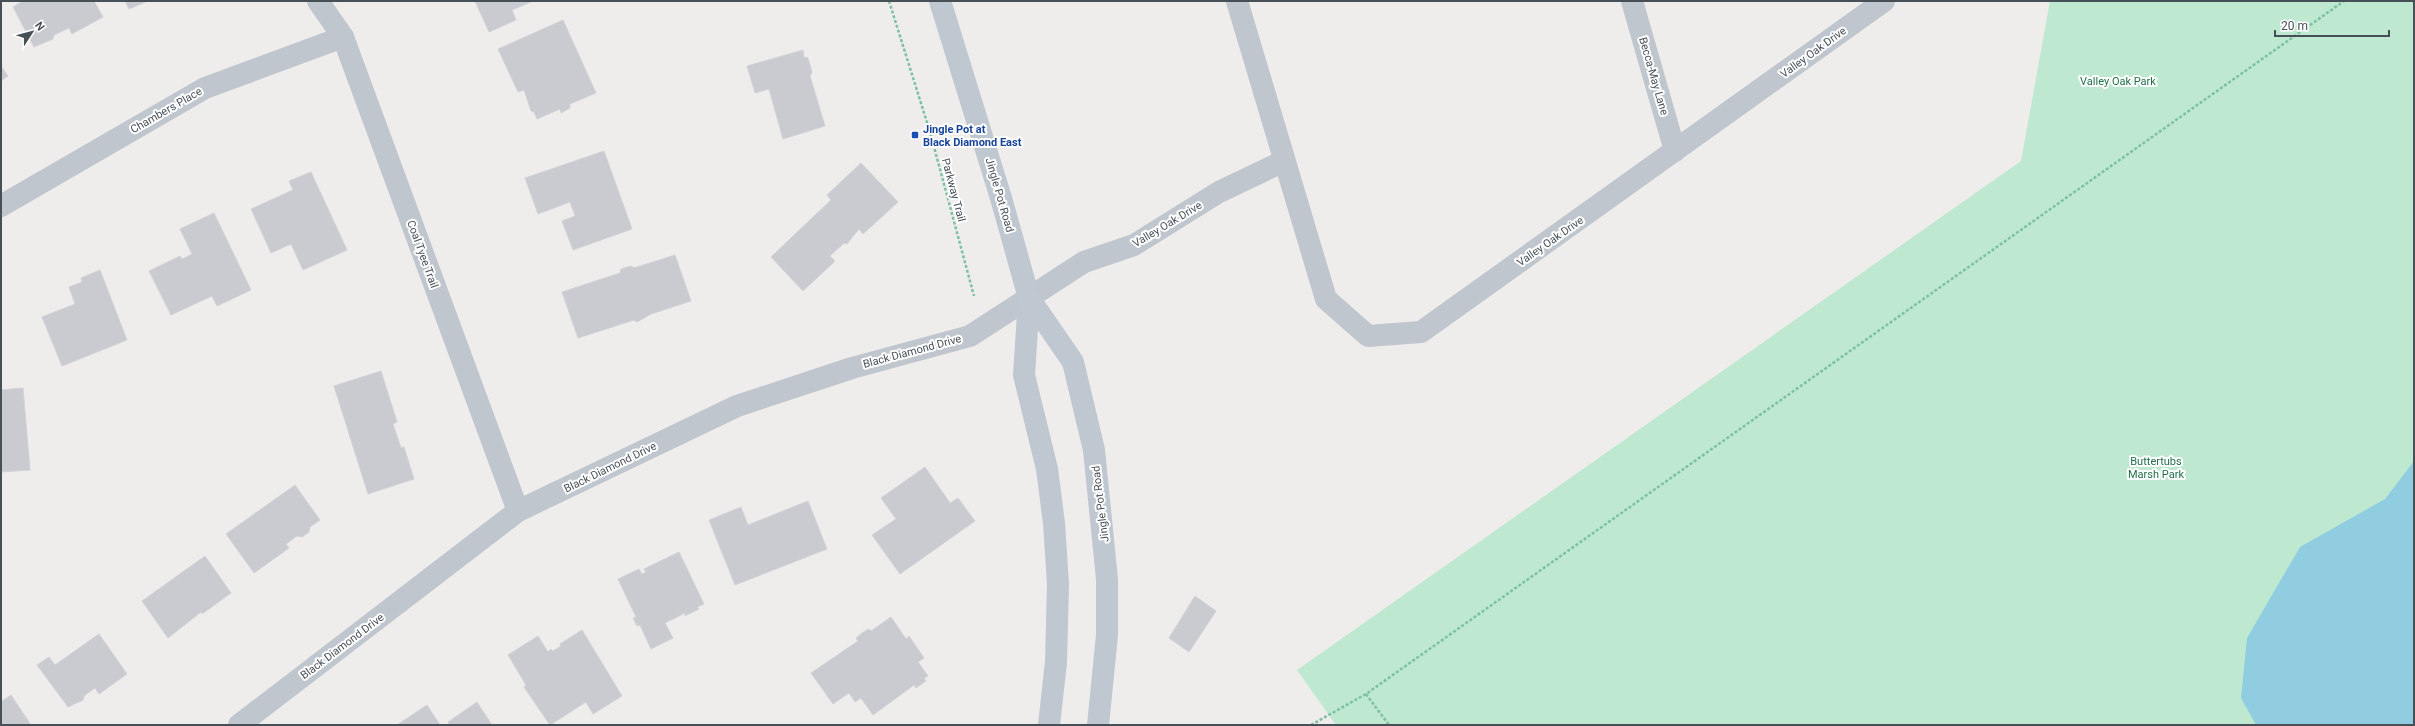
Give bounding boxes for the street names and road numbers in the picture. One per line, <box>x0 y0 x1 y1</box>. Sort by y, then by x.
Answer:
street label: Valley Oak Drive <box>1778 24 1849 81</box>
street label: Becca-May Lane <box>1636 36 1671 117</box>
street label: Chambers Place <box>128 85 204 136</box>
street label: Jingle Pot Road <box>983 156 1016 234</box>
street label: Parkway Trail <box>939 157 968 223</box>
street label: Valley Oak Drive <box>1130 199 1204 250</box>
street label: Valley Oak Drive <box>1514 214 1586 269</box>
street label: Coal Tyee Trail <box>404 219 441 290</box>
street label: Black Diamond Drive <box>862 332 963 371</box>
street label: Black Diamond Drive <box>562 439 659 495</box>
street label: Jingle Pot Road <box>1089 465 1112 543</box>
street label: Black Diamond Drive <box>298 611 387 682</box>

